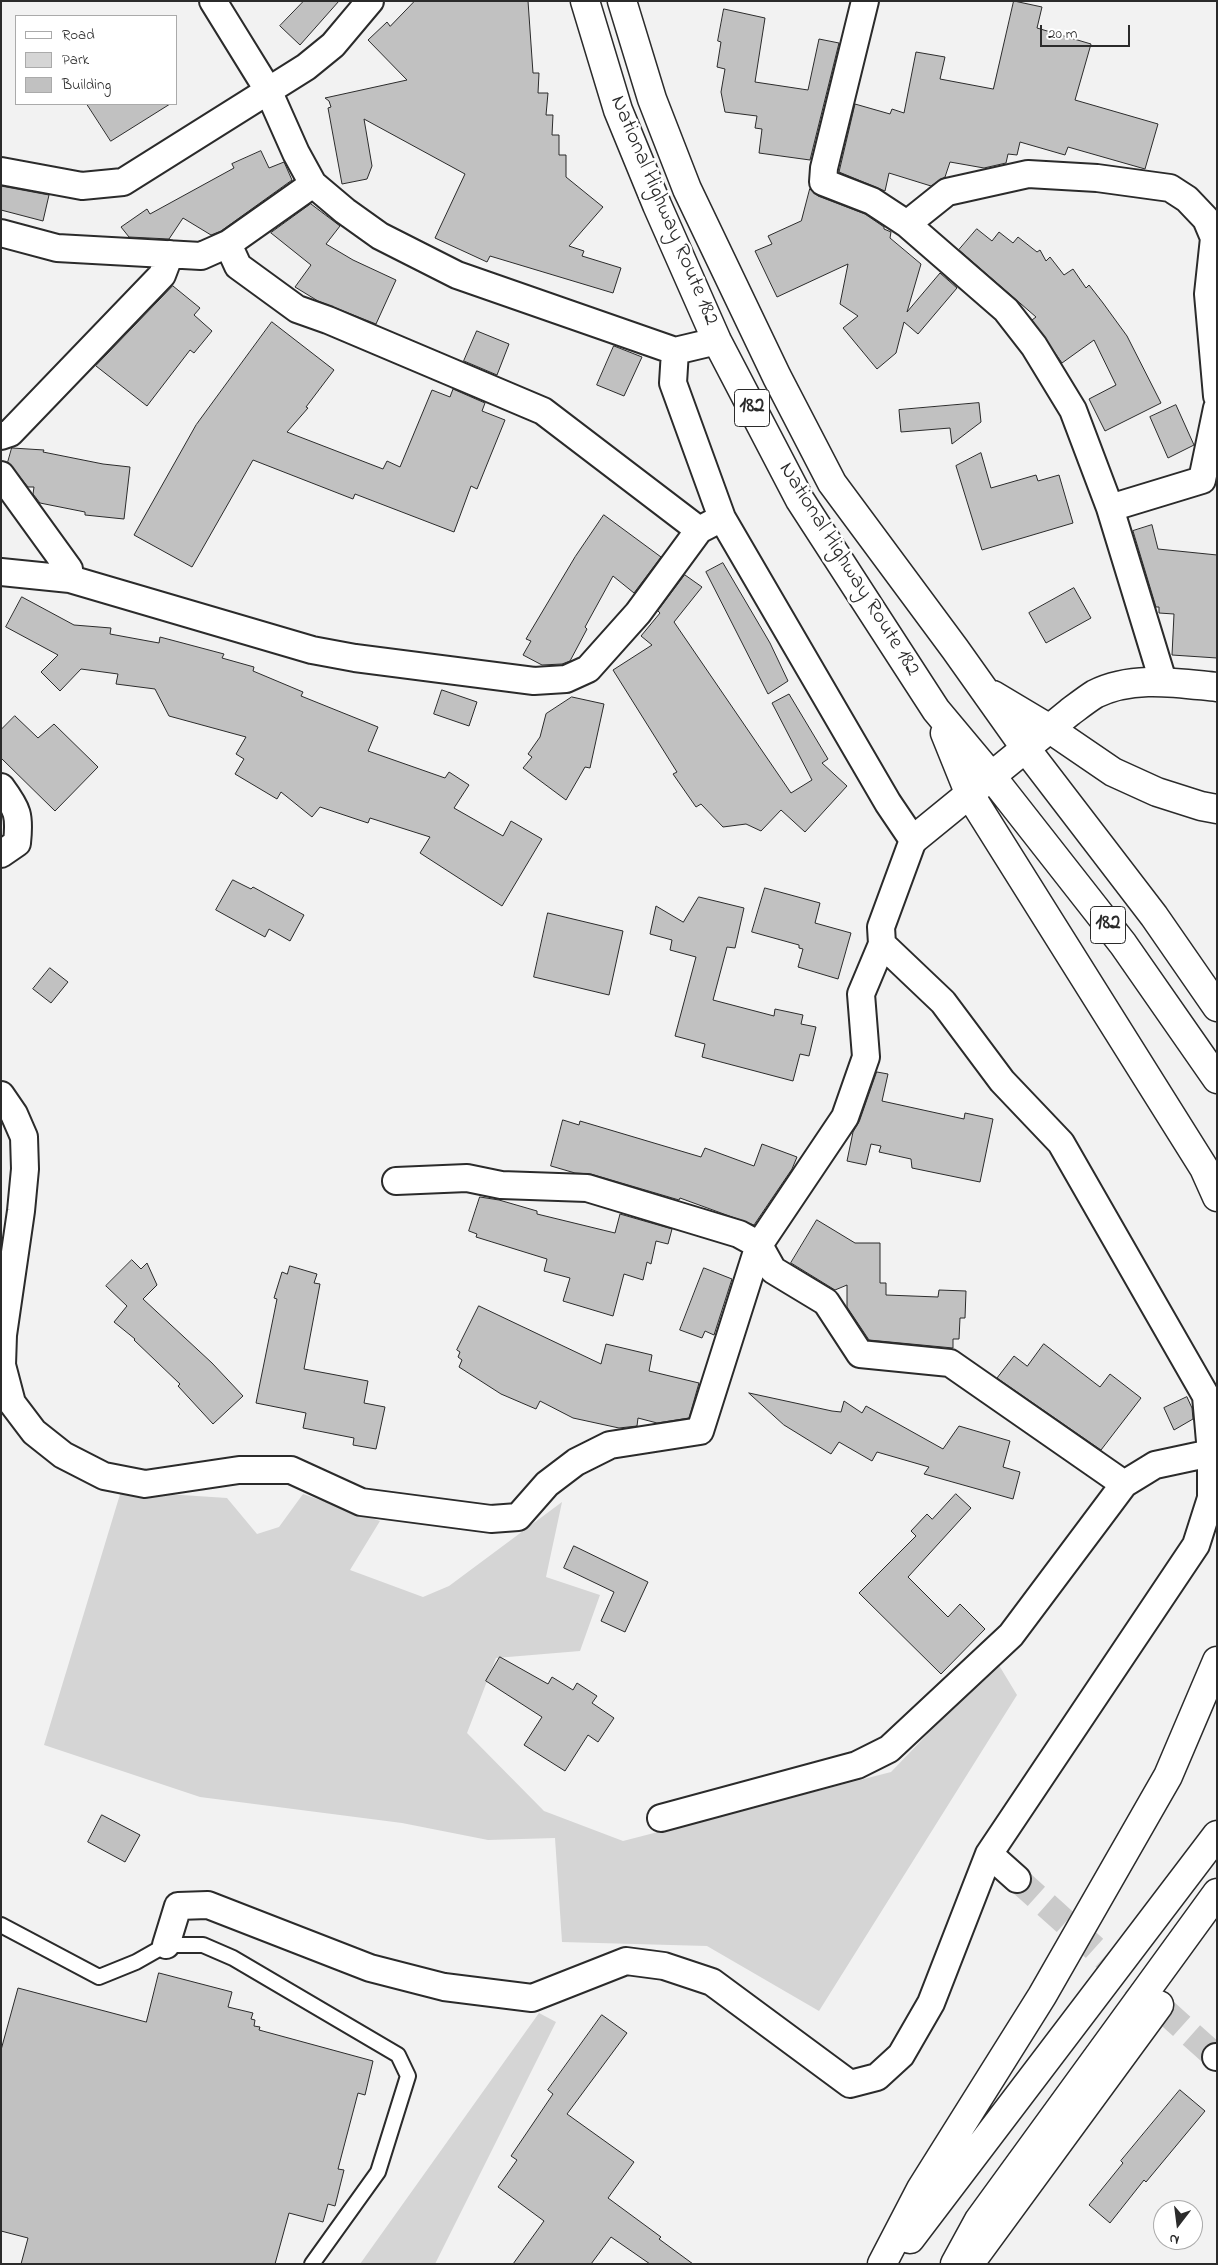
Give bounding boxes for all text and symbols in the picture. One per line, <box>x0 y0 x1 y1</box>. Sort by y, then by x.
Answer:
legend <box>15 15 178 105</box>
scale bar <box>1043 15 1133 47</box>
text: 20 m <box>1048 23 1077 45</box>
text: Road <box>62 24 95 46</box>
text: Park <box>62 49 89 71</box>
text: Building <box>62 74 111 96</box>
street label: National Highway Route 182 <box>603 92 723 330</box>
road number: 182 <box>734 389 770 426</box>
street label: National Highway Route 182 <box>771 458 925 682</box>
road number: 182 <box>1090 906 1126 944</box>
north arrow <box>1153 2200 1203 2250</box>
text: N <box>1167 2228 1182 2250</box>

